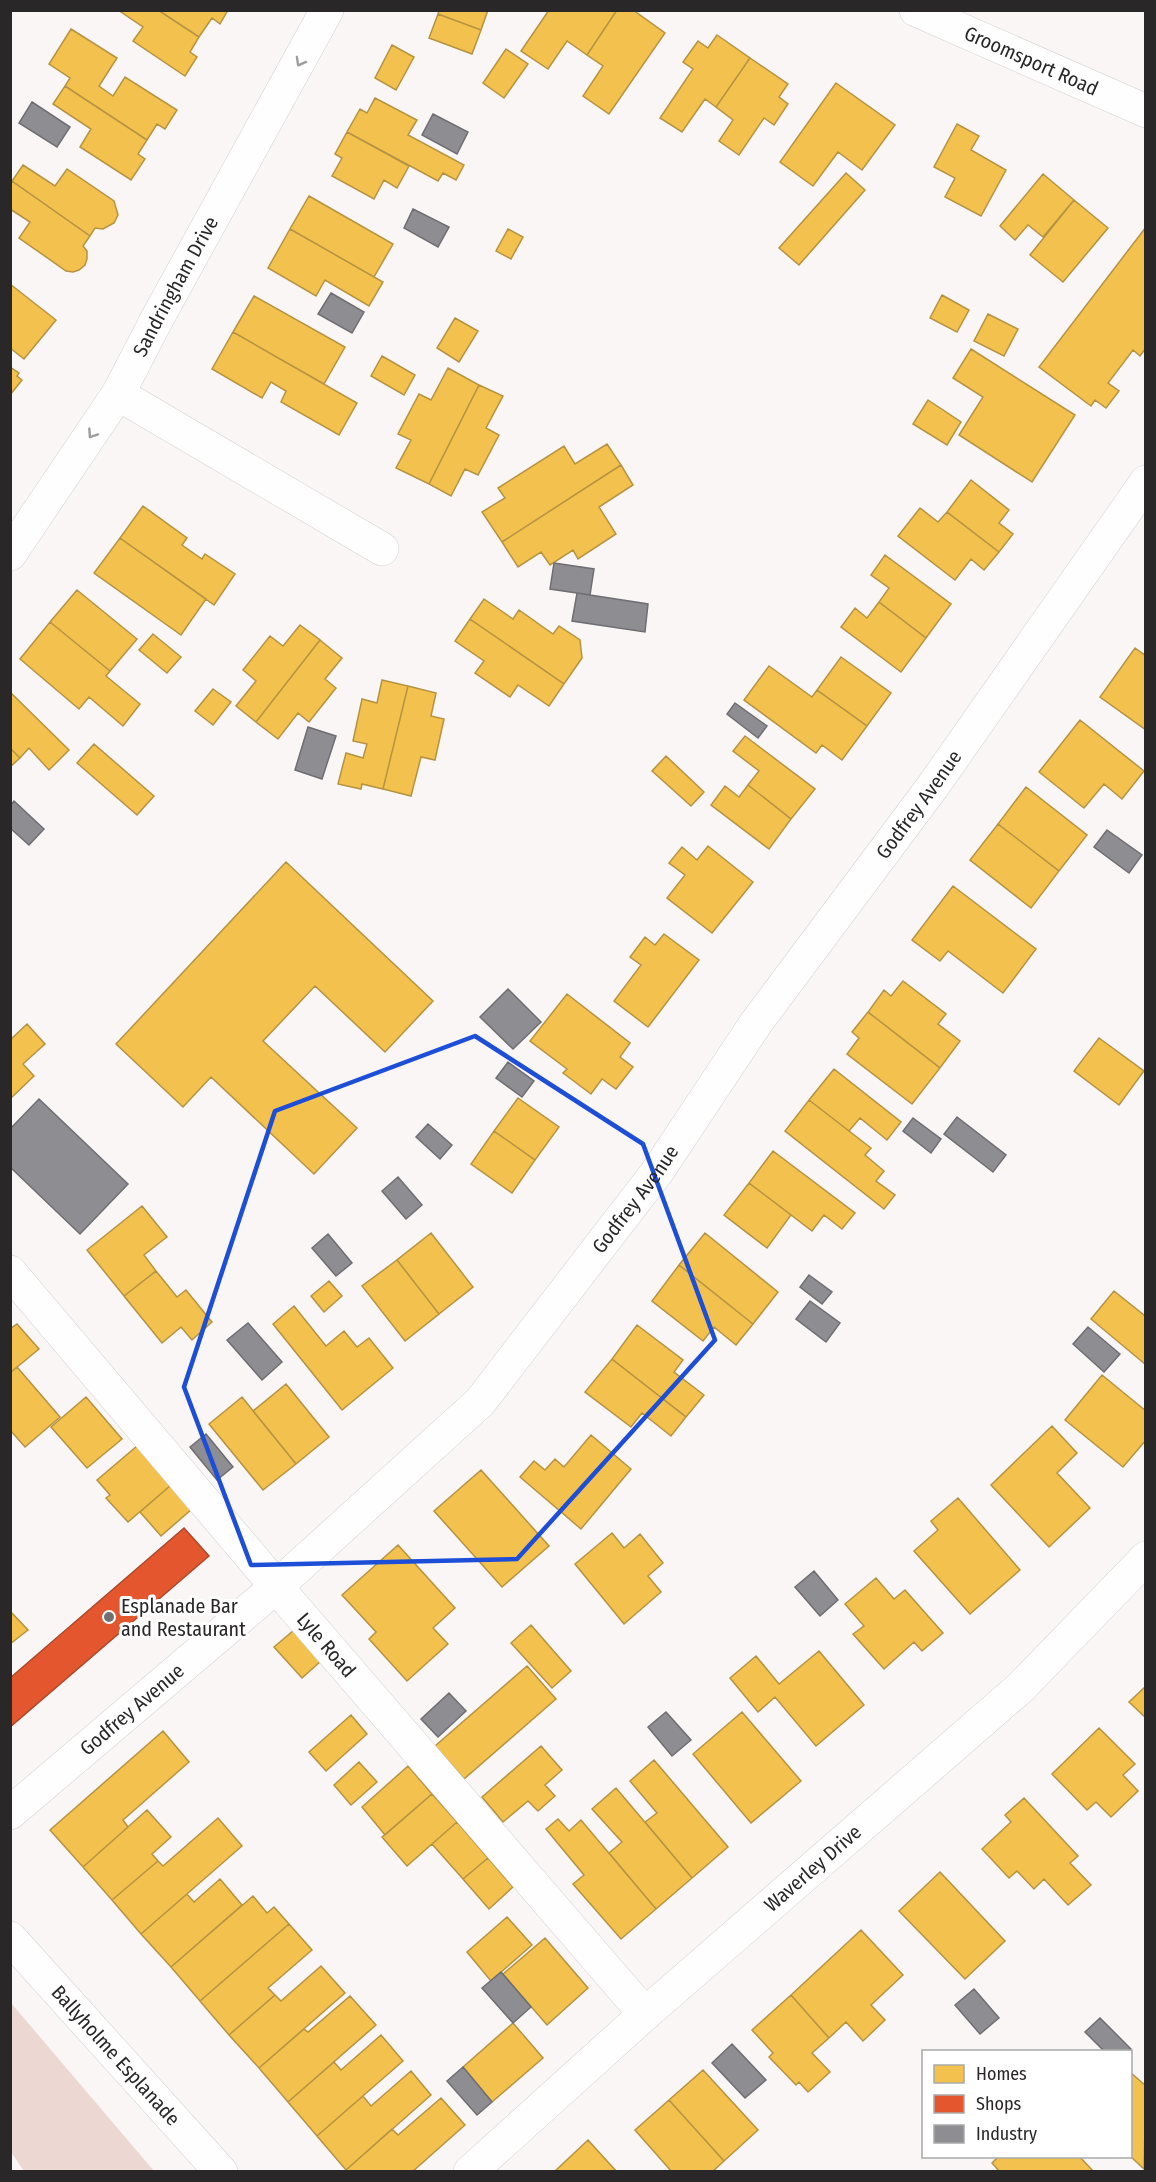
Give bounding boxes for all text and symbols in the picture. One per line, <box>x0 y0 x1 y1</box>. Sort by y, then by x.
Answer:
street label: Groomsport Road <box>961 21 1102 101</box>
one-way arrow <box>296 56 307 67</box>
street label: Sandringham Drive <box>128 212 223 360</box>
one-way arrow <box>88 427 99 438</box>
street label: Godfrey Avenue <box>871 745 966 864</box>
street label: Godfrey Avenue <box>587 1141 683 1258</box>
place label: Esplanade Bar and Restaurant <box>121 1594 246 1641</box>
street label: Lyle Road <box>292 1608 361 1682</box>
marker: Esplanade Bar and Restaurant <box>102 1610 116 1624</box>
street label: Godfrey Avenue <box>75 1658 189 1760</box>
street label: Waverley Drive <box>759 1820 866 1917</box>
street label: Ballyholme Esplanade <box>46 1980 185 2130</box>
legend <box>922 2050 1132 2158</box>
text: Homes <box>976 2063 1027 2085</box>
text: Shops <box>976 2093 1021 2115</box>
text: Industry <box>976 2123 1037 2145</box>

